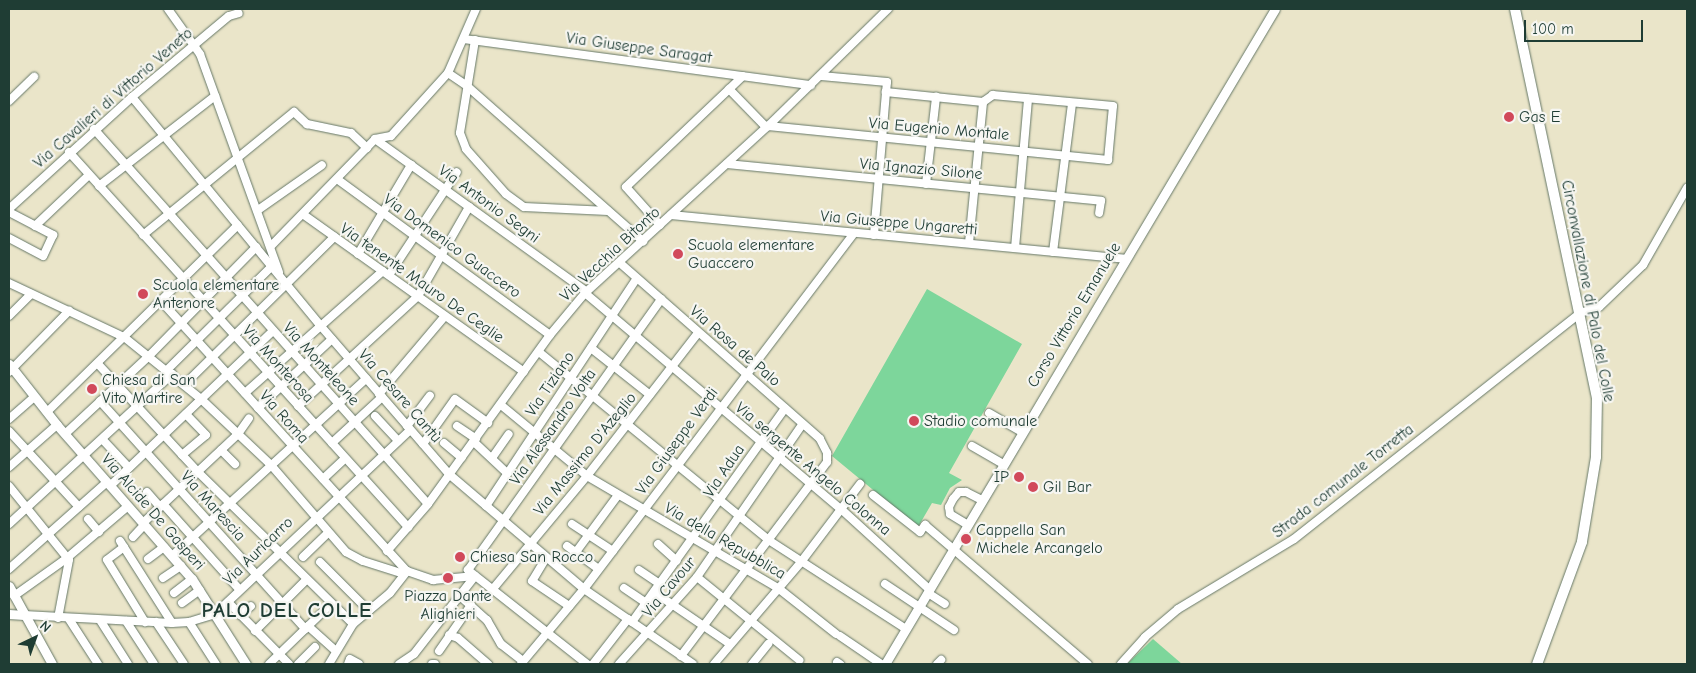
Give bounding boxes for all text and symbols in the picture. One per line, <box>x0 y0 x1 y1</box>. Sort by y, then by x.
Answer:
scale bar <box>1526 10 1645 42</box>
text: 100 m <box>1532 20 1574 38</box>
street label: Via Cavalieri di Vittorio Veneto <box>29 24 197 172</box>
street label: Via Giuseppe Saragat <box>565 28 713 68</box>
place label: Gas E <box>1519 107 1560 127</box>
marker: Gas E <box>1503 111 1515 123</box>
street label: Via Eugenio Montale <box>868 113 1010 145</box>
street label: Via Ignazio Silone <box>859 154 983 184</box>
street label: Via Antonio Segni <box>435 161 543 247</box>
street label: Circonvallazione di Palo del Colle <box>1557 179 1619 403</box>
street label: Via Domenico Guaccero <box>379 190 525 302</box>
street label: Via Vecchia Bitonto <box>556 203 664 305</box>
street label: Via Giuseppe Ungaretti <box>820 207 978 239</box>
street label: Via tenente Mauro De Ceglie <box>336 219 508 347</box>
place label: Scuola elementare Guaccero <box>688 235 814 273</box>
street label: Corso Vittorio Emanuele <box>1023 239 1125 391</box>
marker: Scuola elementare Guaccero <box>672 248 684 260</box>
place label: Scuola elementare Antenore <box>153 275 279 313</box>
marker: Scuola elementare Antenore <box>137 288 149 300</box>
street label: Via Rosa de Palo <box>686 301 784 391</box>
street label: Via Monteleone <box>279 318 363 410</box>
street label: Via Monterosa <box>238 321 318 407</box>
street label: Via Cesare Cantù <box>354 345 446 447</box>
street label: Via Tiziano <box>521 348 579 420</box>
street label: Via Alessandro Volta <box>506 365 600 489</box>
place label: Chiesa di San Vito Martire <box>102 370 196 408</box>
marker: Chiesa di San Vito Martire <box>86 383 98 395</box>
street label: Via Giuseppe Verdi <box>632 384 722 498</box>
street label: Via Roma <box>255 386 313 448</box>
street label: Via Massimo D'Azeglio <box>530 389 640 519</box>
street label: Via sergente Angelo Colonna <box>731 398 895 540</box>
place label: Stadio comunale <box>924 411 1037 431</box>
marker: Stadio comunale <box>908 415 920 427</box>
street label: Strada comunale Torretta <box>1269 420 1417 542</box>
street label: Via Adua <box>699 441 749 501</box>
street label: Via Alcide De Gasperi <box>97 450 209 574</box>
street label: Via Marescia <box>177 467 249 545</box>
place label: IP <box>994 467 1009 487</box>
marker: IP <box>1013 471 1025 483</box>
place label: Gil Bar <box>1043 477 1091 497</box>
marker: Gil Bar <box>1027 481 1039 493</box>
street label: Via della Repubblica <box>661 498 789 584</box>
street label: Via Auricarro <box>219 513 297 589</box>
place label: Cappella San Michele Arcangelo <box>976 520 1103 558</box>
marker: Cappella San Michele Arcangelo <box>960 533 972 545</box>
place label: Chiesa San Rocco <box>470 547 593 567</box>
marker: Chiesa San Rocco <box>454 551 466 563</box>
street label: Via Cavour <box>638 553 700 621</box>
marker: Piazza Dante Alighieri <box>442 572 454 584</box>
place label: Piazza Dante Alighieri <box>404 586 492 624</box>
district label: PALO DEL COLLE <box>200 597 374 623</box>
north arrow <box>10 613 60 663</box>
text: N <box>36 617 54 636</box>

